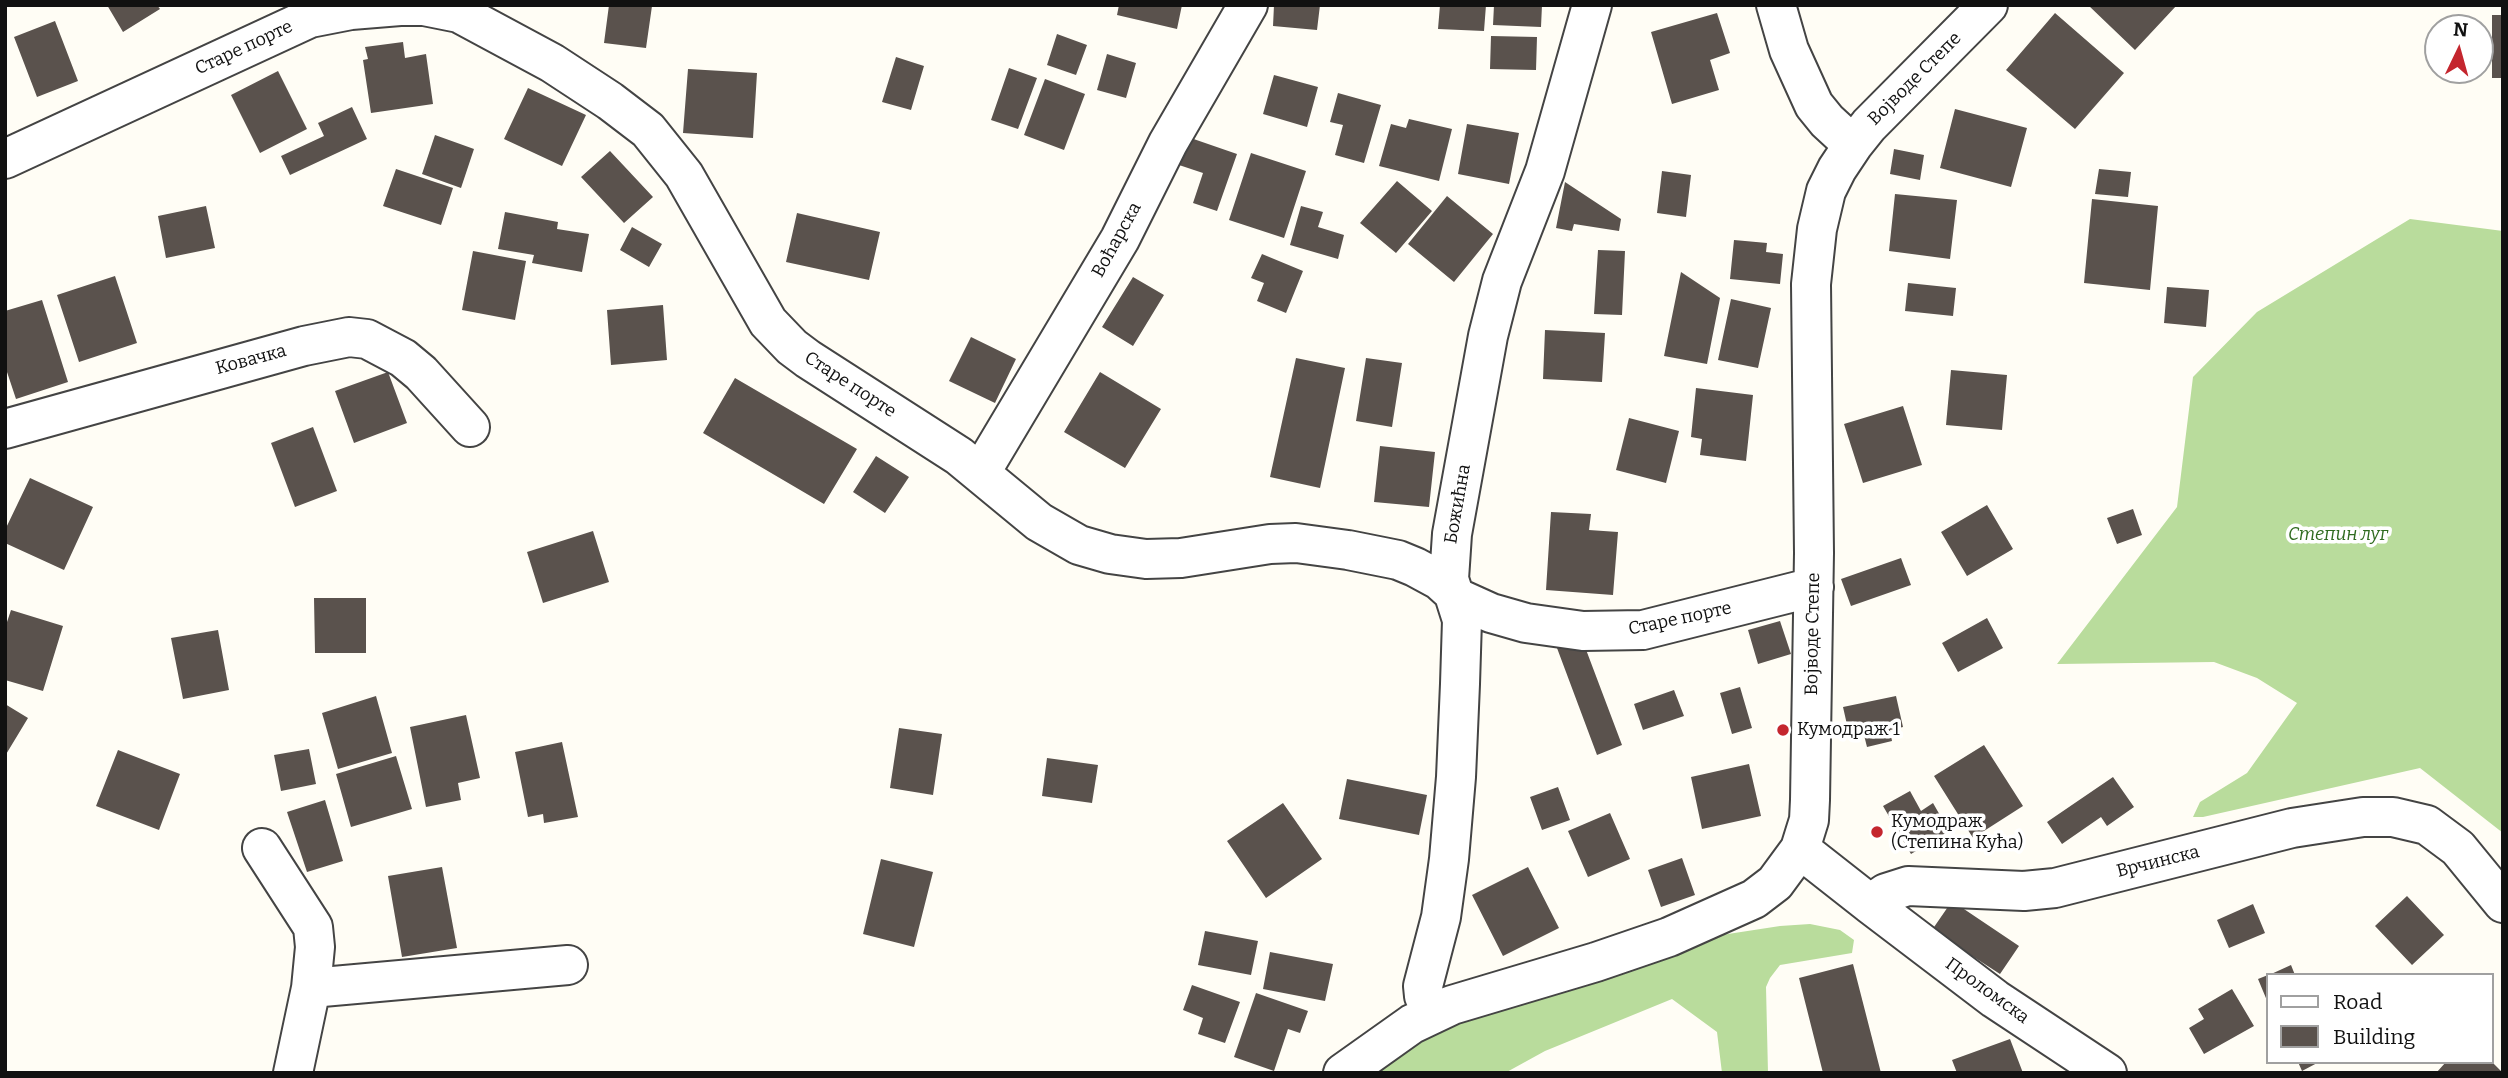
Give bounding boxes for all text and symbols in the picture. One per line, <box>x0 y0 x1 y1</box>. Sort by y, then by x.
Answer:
north arrow <box>2424 14 2494 84</box>
street label: Старе порте <box>192 16 296 80</box>
text: N <box>2452 17 2469 42</box>
street label: Војводе Степе <box>1864 28 1966 130</box>
street label: Воћарска <box>1088 199 1146 281</box>
street label: Ковачка <box>213 340 289 380</box>
street label: Старе порте <box>800 347 900 423</box>
street label: Божићна <box>1440 462 1476 546</box>
park label: Степин луг <box>2288 524 2388 546</box>
street label: Војводе Степе <box>1801 572 1825 696</box>
street label: Старе порте <box>1626 598 1734 640</box>
place label: Кумодраж 1 <box>1797 719 1900 741</box>
marker: Кумодраж 1 <box>1775 722 1791 738</box>
place label: Кумодраж (Степина Кућа) <box>1891 811 2023 854</box>
marker: Кумодраж (Степина Кућа) <box>1869 824 1885 840</box>
street label: Врчинска <box>2114 841 2202 883</box>
street label: Проломска <box>1941 953 2033 1029</box>
legend <box>2266 973 2494 1064</box>
text: Road <box>2333 989 2382 1015</box>
text: Building <box>2333 1024 2415 1050</box>

